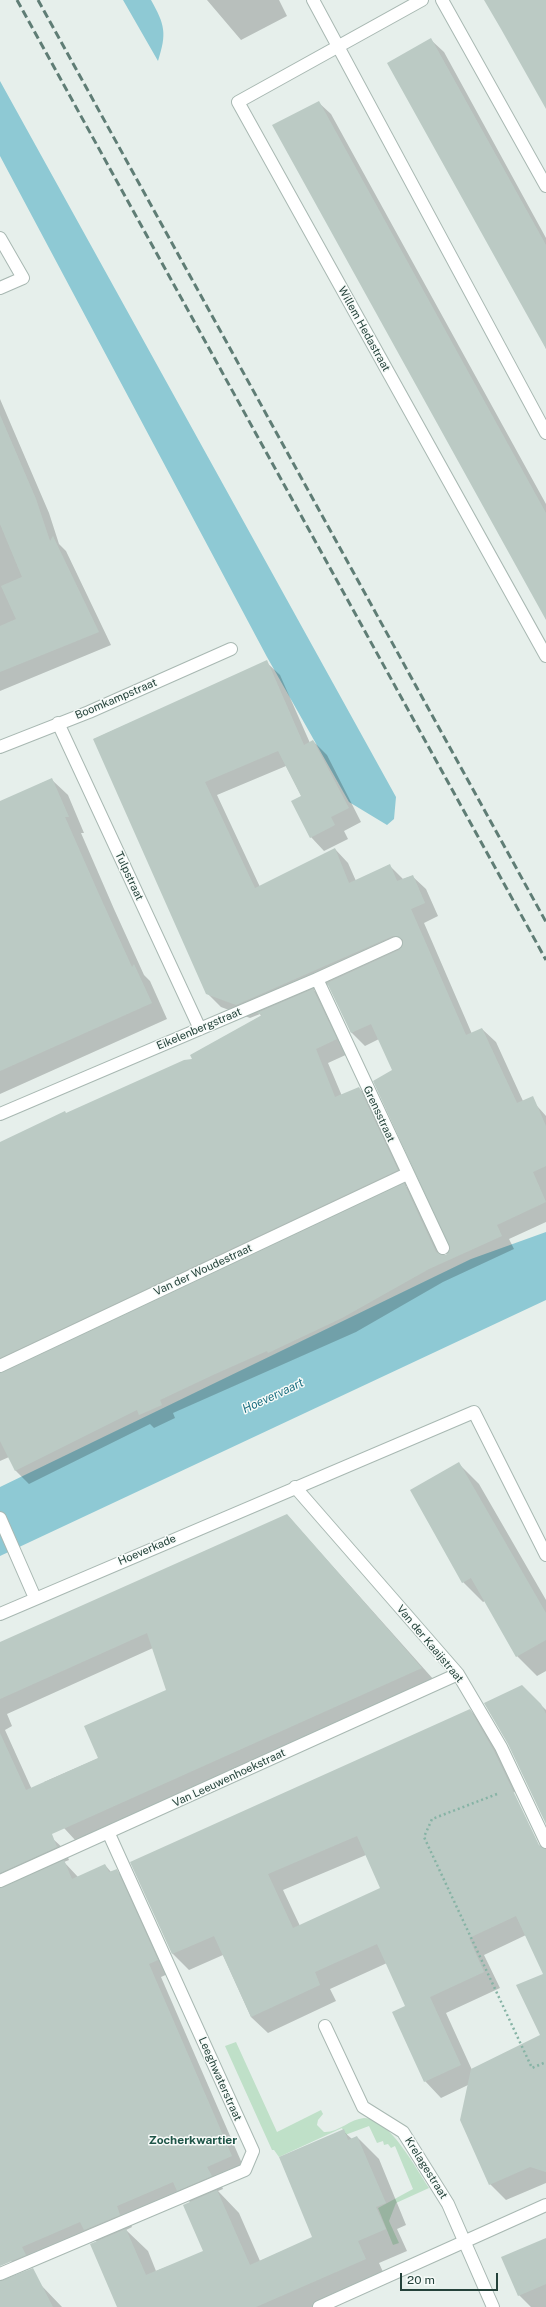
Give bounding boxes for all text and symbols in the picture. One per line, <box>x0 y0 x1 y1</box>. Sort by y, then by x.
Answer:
street label: Willem Hedastraat <box>335 284 393 374</box>
street label: Boomkampstraat <box>73 676 159 722</box>
street label: Tulpstraat <box>112 850 146 902</box>
street label: Eikelenbergstraat <box>155 1005 243 1053</box>
street label: Grensstraat <box>360 1084 398 1144</box>
street label: Van der Woudestraat <box>152 1241 254 1299</box>
water label: Hoevervaart <box>240 1376 306 1416</box>
street label: Hoeverkade <box>116 1532 178 1568</box>
street label: Van der Kaaijstraat <box>394 1603 466 1685</box>
street label: Van Leeuwenhoekstraat <box>171 1746 287 1810</box>
street label: Leeghwaterstraat <box>196 2035 244 2123</box>
district label: Zocherkwartier <box>149 2133 237 2147</box>
street label: Krelagestraat <box>402 2135 450 2201</box>
scale bar <box>402 2265 500 2291</box>
text: 20 m <box>407 2273 435 2287</box>

